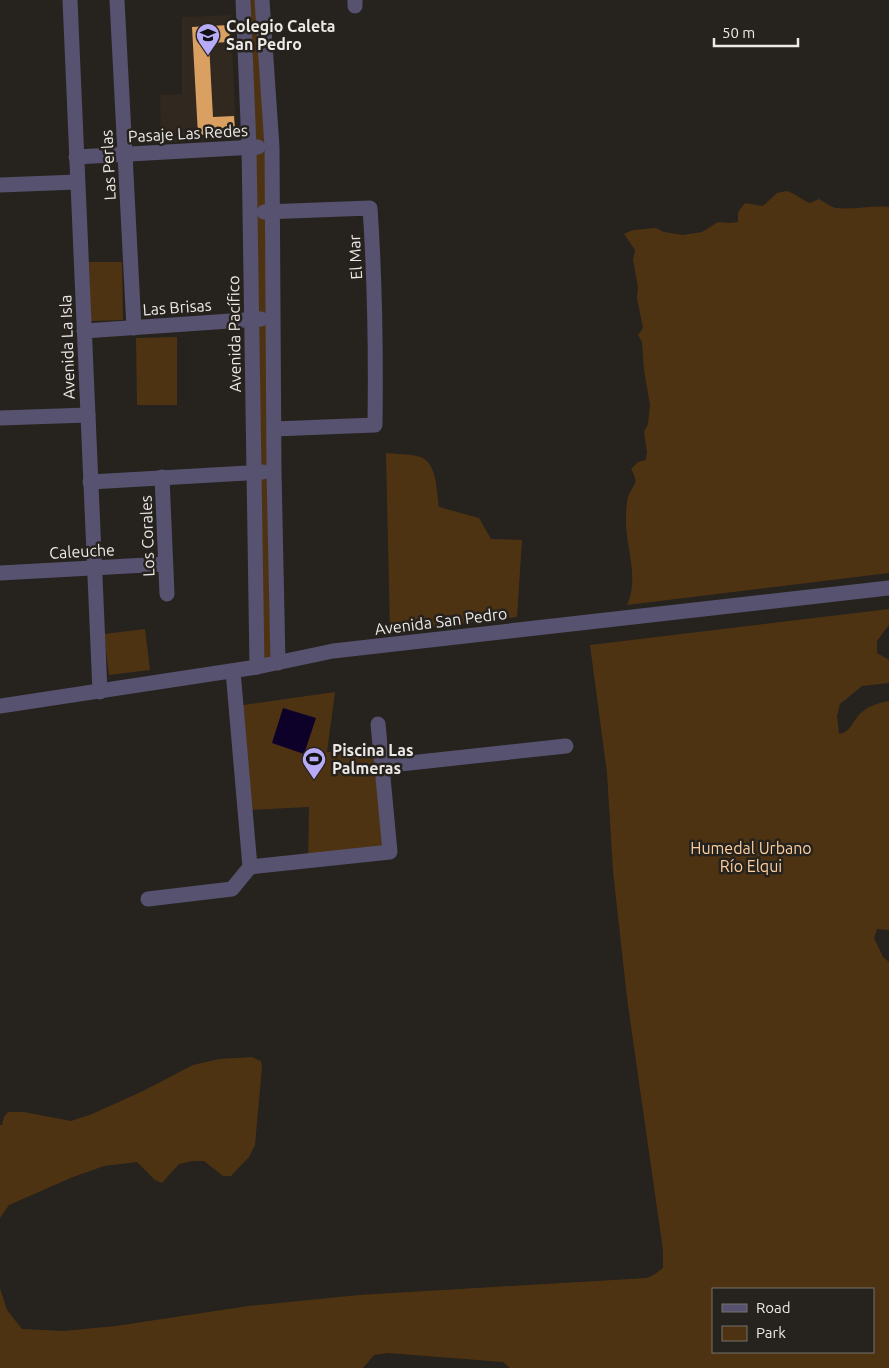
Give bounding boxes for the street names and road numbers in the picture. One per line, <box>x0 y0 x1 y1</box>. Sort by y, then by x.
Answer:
street label: Pasaje Las Redes <box>128 121 248 145</box>
street label: Las Perlas <box>97 129 119 201</box>
street label: El Mar <box>345 234 365 280</box>
street label: Avenida Pacífico <box>224 275 244 393</box>
street label: Avenida La Isla <box>56 294 78 400</box>
street label: Las Brisas <box>142 296 212 318</box>
street label: Los Corales <box>137 495 157 577</box>
street label: Caleuche <box>49 540 115 562</box>
street label: Avenida San Pedro <box>374 604 508 638</box>

